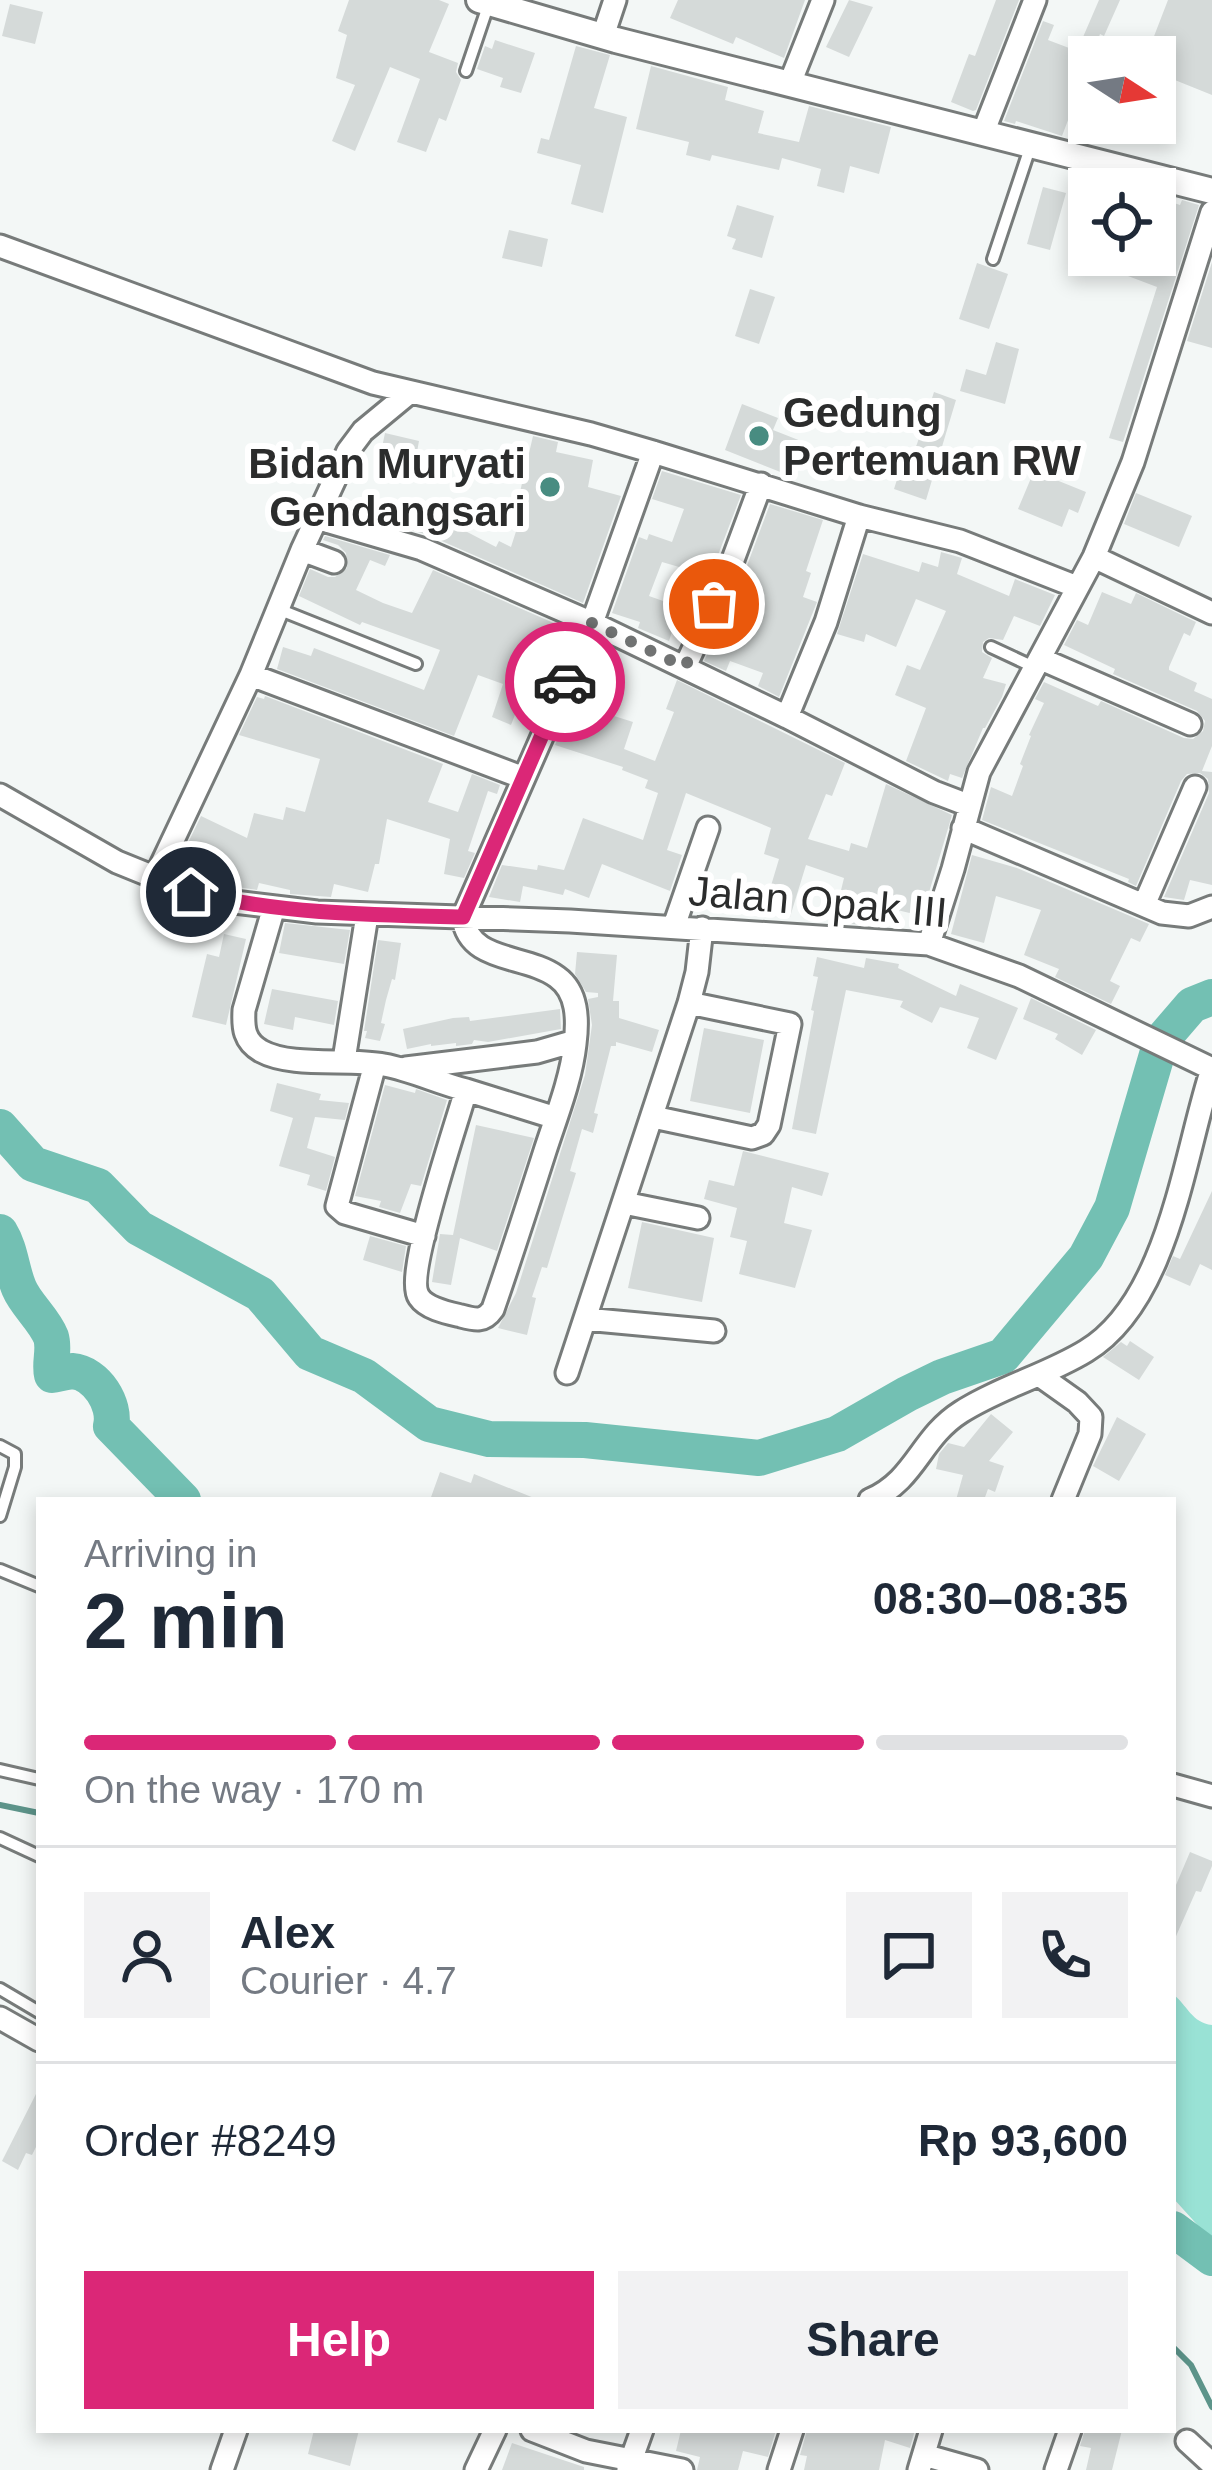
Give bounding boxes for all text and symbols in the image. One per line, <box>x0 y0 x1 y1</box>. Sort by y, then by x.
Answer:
north arrow <box>1068 36 1176 144</box>
map controls <box>1068 36 1176 276</box>
button: locate <box>1068 168 1176 276</box>
place label: Gedung Pertemuan RW <box>783 389 1081 484</box>
marker: Gedung Pertemuan RW <box>746 423 772 449</box>
place label: Bidan Muryati Gendangsari <box>248 440 526 535</box>
marker: Bidan Muryati Gendangsari <box>537 474 563 500</box>
pin <box>663 553 765 655</box>
icon: bag <box>681 571 747 637</box>
courier <box>505 622 625 742</box>
icon: car <box>532 649 598 715</box>
pin <box>140 841 242 943</box>
icon: home <box>158 859 224 925</box>
street label: Jalan Opak III <box>687 867 949 936</box>
text: Arriving in <box>84 1532 257 1575</box>
text: 08:30–08:35 <box>873 1573 1128 1624</box>
text: 2 min <box>84 1577 288 1665</box>
text: On the way · 170 m <box>84 1768 424 1811</box>
button: person <box>84 1892 210 2018</box>
button: chat <box>846 1892 972 2018</box>
button: phone <box>1002 1892 1128 2018</box>
text: Alex <box>240 1907 335 1958</box>
text: Courier · 4.7 <box>240 1959 457 2002</box>
text: Order #8249 <box>84 2115 337 2166</box>
text: Rp 93,600 <box>918 2115 1128 2166</box>
button: Help <box>84 2271 594 2409</box>
button: Share <box>618 2271 1128 2409</box>

